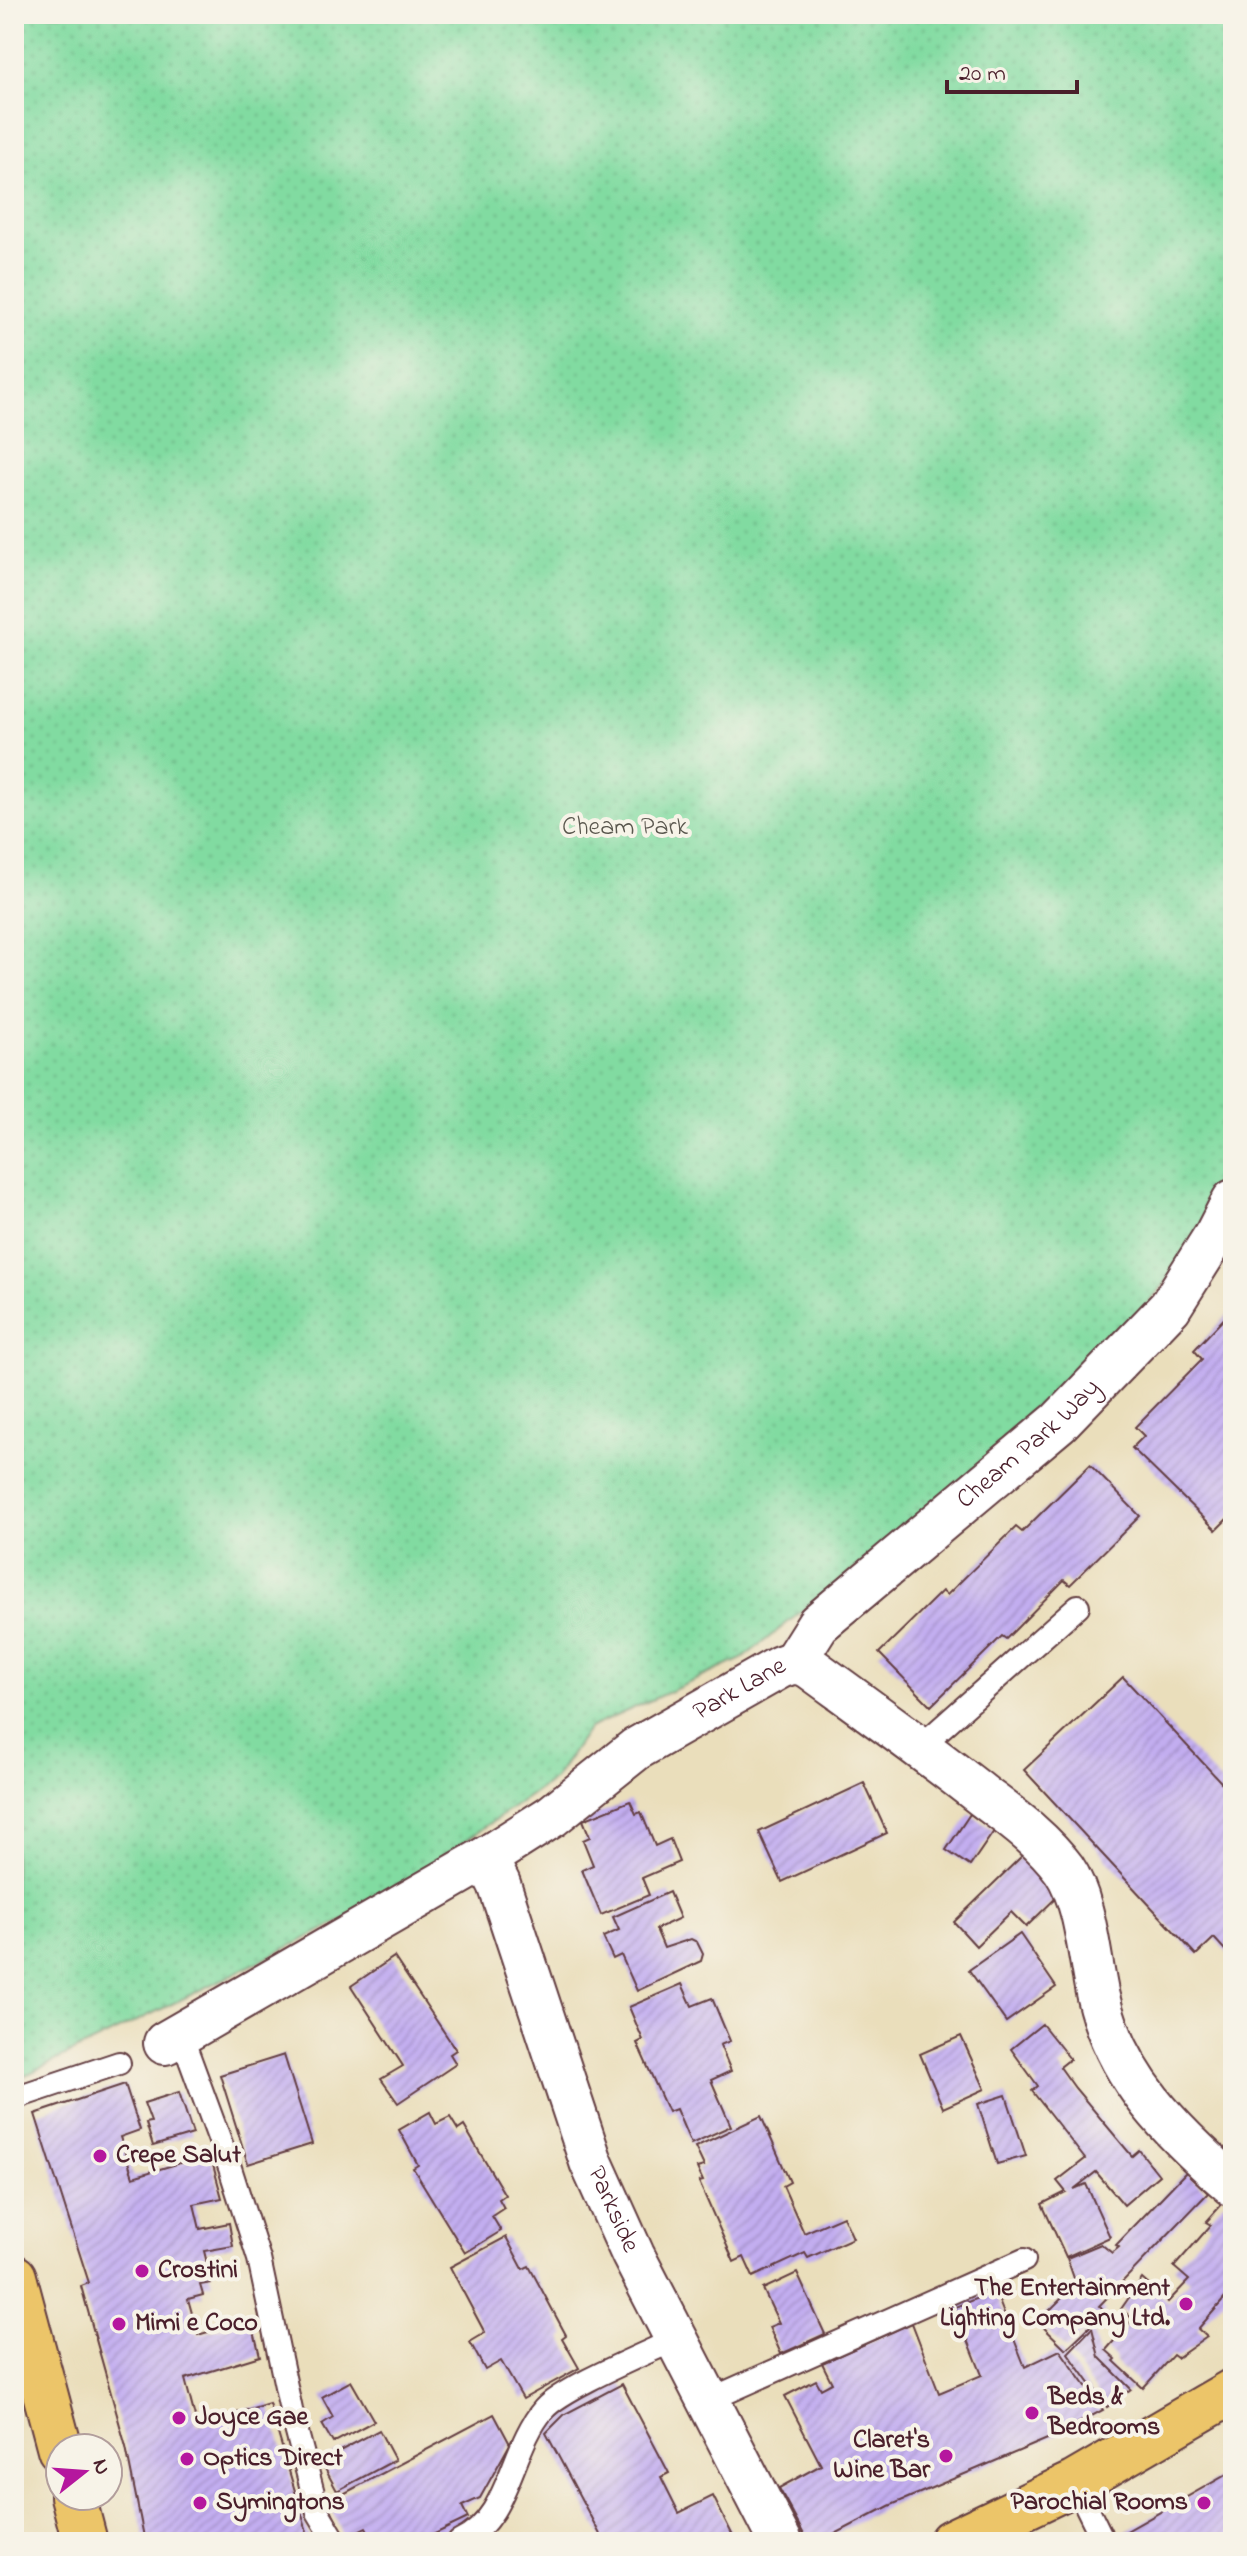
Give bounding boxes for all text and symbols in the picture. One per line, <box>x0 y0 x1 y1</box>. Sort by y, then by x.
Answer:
scale bar <box>947 44 1077 94</box>
text: 20 m <box>959 57 1006 92</box>
park label: Cheam Park <box>562 809 689 847</box>
street label: Cheam Park Way <box>949 1371 1110 1519</box>
street label: Park Lane <box>687 1648 794 1731</box>
place label: Crepe Salut <box>116 2137 241 2175</box>
marker: Crepe Salut <box>91 2147 109 2165</box>
street label: Parkside <box>576 2160 649 2259</box>
place label: Crostini <box>158 2252 238 2290</box>
marker: Crostini <box>133 2262 151 2280</box>
place label: The Entertainment Lighting Company Ltd. <box>940 2270 1171 2339</box>
marker: The Entertainment Lighting Company Ltd. <box>1177 2295 1195 2313</box>
place label: Mimi e Coco <box>135 2305 258 2343</box>
marker: Mimi e Coco <box>110 2315 128 2333</box>
place label: Beds & Bedrooms <box>1047 2379 1160 2447</box>
place label: Joyce Gae <box>195 2399 309 2437</box>
marker: Beds & Bedrooms <box>1023 2404 1041 2422</box>
marker: Joyce Gae <box>170 2409 188 2427</box>
place label: Claret's Wine Bar <box>833 2422 931 2490</box>
north arrow <box>44 2432 124 2512</box>
place label: Optics Direct <box>203 2440 343 2478</box>
marker: Claret's Wine Bar <box>937 2447 955 2465</box>
marker: Optics Direct <box>178 2450 196 2468</box>
text: N <box>83 2455 118 2479</box>
place label: Symingtons <box>216 2484 345 2523</box>
place label: Parochial Rooms <box>1011 2484 1188 2522</box>
marker: Symingtons <box>191 2494 209 2512</box>
marker: Parochial Rooms <box>1195 2494 1213 2512</box>

